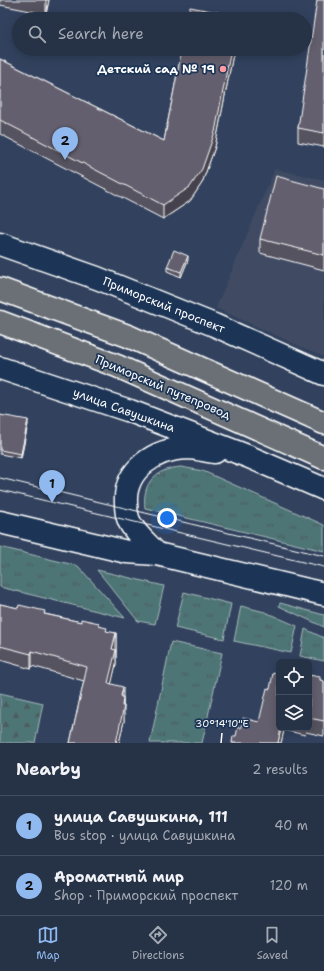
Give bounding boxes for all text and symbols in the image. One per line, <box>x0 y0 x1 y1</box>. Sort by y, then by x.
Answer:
search box <box>12 12 312 56</box>
icon: search <box>26 23 48 45</box>
text: Search here <box>58 24 144 44</box>
place label: Детский сад № 19 <box>97 61 215 77</box>
marker: Детский сад № 19 <box>218 64 228 74</box>
pin: 2 <box>52 127 78 160</box>
street label: Приморский проспект <box>100 273 228 337</box>
street label: Приморский путепровод <box>93 351 233 423</box>
street label: улица Савушкина <box>71 384 178 436</box>
pin: 1 <box>39 470 65 503</box>
your location <box>157 508 177 528</box>
map controls <box>276 659 312 731</box>
button: locate <box>276 659 312 695</box>
button: layers <box>276 695 312 731</box>
text: 30°14'10"E <box>195 717 249 730</box>
text: Nearby <box>16 758 81 780</box>
text: 2 results <box>252 761 308 778</box>
text: улица Савушкина, 111 <box>54 807 228 827</box>
text: 1 <box>26 817 32 834</box>
text: 40 m <box>274 817 308 834</box>
text: Bus stop · улица Савушкина <box>54 827 235 844</box>
text: Ароматный мир <box>54 867 184 887</box>
text: 2 <box>24 877 34 894</box>
text: 120 m <box>270 877 308 894</box>
text: Shop · Приморский проспект <box>54 887 238 904</box>
tab: Map <box>36 924 60 963</box>
tab: Directions <box>132 924 184 963</box>
tab: Saved <box>257 924 288 963</box>

